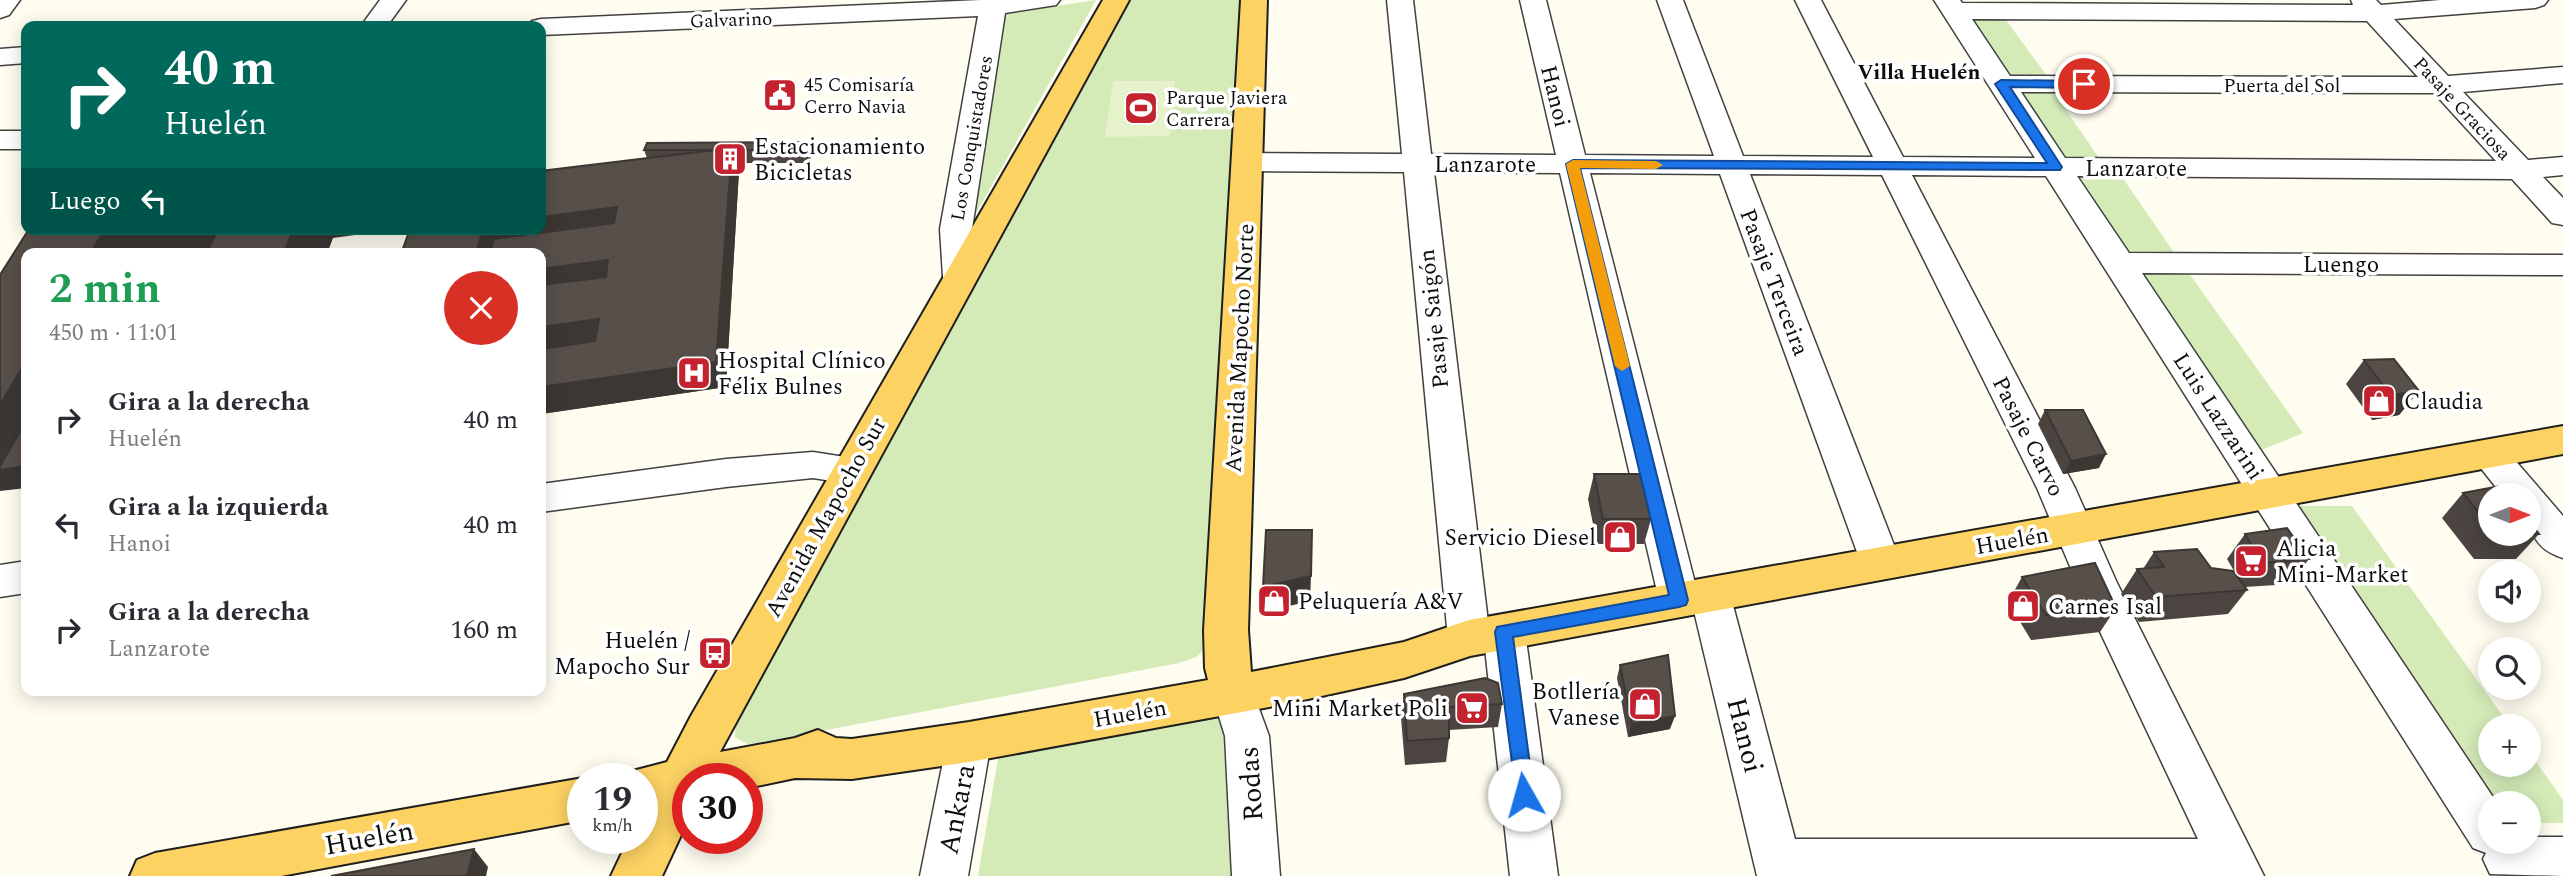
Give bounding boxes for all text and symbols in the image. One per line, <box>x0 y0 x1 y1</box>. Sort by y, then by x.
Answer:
street label: Galvarino <box>689 5 773 36</box>
text: 40 m <box>164 32 275 107</box>
icon: right <box>49 49 140 140</box>
street label: Pasaje Graciosa <box>2406 51 2518 168</box>
street label: Los Conquistadores <box>944 53 1001 223</box>
pin <box>2054 54 2114 114</box>
district label: Villa Huelén <box>1857 57 1981 89</box>
street label: Hanoi <box>1530 62 1579 131</box>
icon: arrive <box>2065 65 2103 103</box>
place label: 45 Comisaría Cerro Navia <box>804 71 915 122</box>
street label: Puerta del Sol <box>2224 72 2340 101</box>
public building icon: 45 Comisaría Cerro Navia <box>761 76 799 114</box>
place label: Parque Javiera Carrera <box>1166 84 1288 135</box>
sports icon: Parque Javiera Carrera <box>1122 89 1160 127</box>
text: Huelén <box>164 100 267 149</box>
place label: Estacionamiento Bicicletas <box>754 130 925 191</box>
building icon: Estacionamiento Bicicletas <box>711 140 749 178</box>
street label: Lanzarote <box>1434 148 1536 183</box>
street label: Lanzarote <box>2085 152 2187 187</box>
text: Luego <box>49 181 121 221</box>
icon: left <box>135 182 173 220</box>
street label: Pasaje Terceira <box>1729 204 1818 361</box>
street label: Avenida Mapocho Norte <box>1216 223 1265 474</box>
street label: Pasaje Saigón <box>1410 247 1459 390</box>
street label: Luengo <box>2303 248 2379 283</box>
text: 2 min <box>49 258 161 321</box>
button: close <box>444 271 518 345</box>
text: 450 m · 11:01 <box>49 316 178 351</box>
place label: Hospital Clínico Félix Bulnes <box>718 344 886 405</box>
street label: Luis Lazzarini <box>2163 346 2272 488</box>
hospital icon: Hospital Clínico Félix Bulnes <box>675 354 713 392</box>
street label: Pasaje Carvo <box>1982 370 2073 503</box>
text: Gira a la derecha <box>108 382 310 422</box>
shop icon: Claudia <box>2360 382 2398 420</box>
place label: Claudia <box>2404 385 2483 420</box>
text: 40 m <box>463 400 518 440</box>
icon: right <box>49 401 87 439</box>
street label: Avenida Mapocho Sur <box>757 411 896 624</box>
text: Huelén <box>108 422 182 457</box>
north arrow <box>2478 483 2541 546</box>
map controls <box>2478 483 2541 854</box>
text: Gira a la izquierda <box>108 487 329 527</box>
text: 40 m <box>463 505 518 545</box>
icon: left <box>49 506 87 544</box>
shop icon: Servicio Diesel <box>1601 518 1639 556</box>
street label: Huelén <box>1973 518 2052 565</box>
place label: Servicio Diesel <box>1444 521 1596 556</box>
text: Hanoi <box>108 527 171 562</box>
place label: Alicia Mini-Market <box>2276 532 2408 593</box>
supermarket icon: Alicia Mini-Market <box>2232 542 2270 580</box>
button: sound <box>2478 560 2541 623</box>
shop icon: Peluquería A&V <box>1255 582 1293 620</box>
place label: Peluquería A&V <box>1298 585 1463 620</box>
shop icon: Carnes Isal <box>2004 587 2042 625</box>
place label: Carnes Isal <box>2048 590 2162 625</box>
text: Gira a la derecha <box>108 592 310 632</box>
text: 160 m <box>450 610 518 650</box>
icon: right <box>49 611 87 649</box>
place label: Huelén / Mapocho Sur <box>554 624 690 685</box>
text: Lanzarote <box>108 632 210 667</box>
bus stop icon: Huelén / Mapocho Sur <box>696 634 734 672</box>
button: search <box>2478 637 2541 700</box>
place label: Botllería Vanese <box>1532 675 1620 736</box>
shop icon: Botllería Vanese <box>1626 685 1664 723</box>
supermarket icon: Mini Market Poli <box>1453 689 1491 727</box>
street label: Huelén <box>1091 691 1170 738</box>
place label: Mini Market Poli <box>1272 692 1448 727</box>
street label: Hanoi <box>1714 693 1775 778</box>
button: + <box>2478 714 2541 777</box>
street label: Rodas <box>1227 745 1276 823</box>
position arrow <box>1487 758 1561 832</box>
street label: Ankara <box>928 760 987 858</box>
speed limit sign: 30 <box>672 763 763 854</box>
text: 19 <box>593 773 632 826</box>
button: − <box>2478 791 2541 854</box>
street label: Huelén <box>321 809 417 867</box>
text: km/h <box>592 812 633 839</box>

